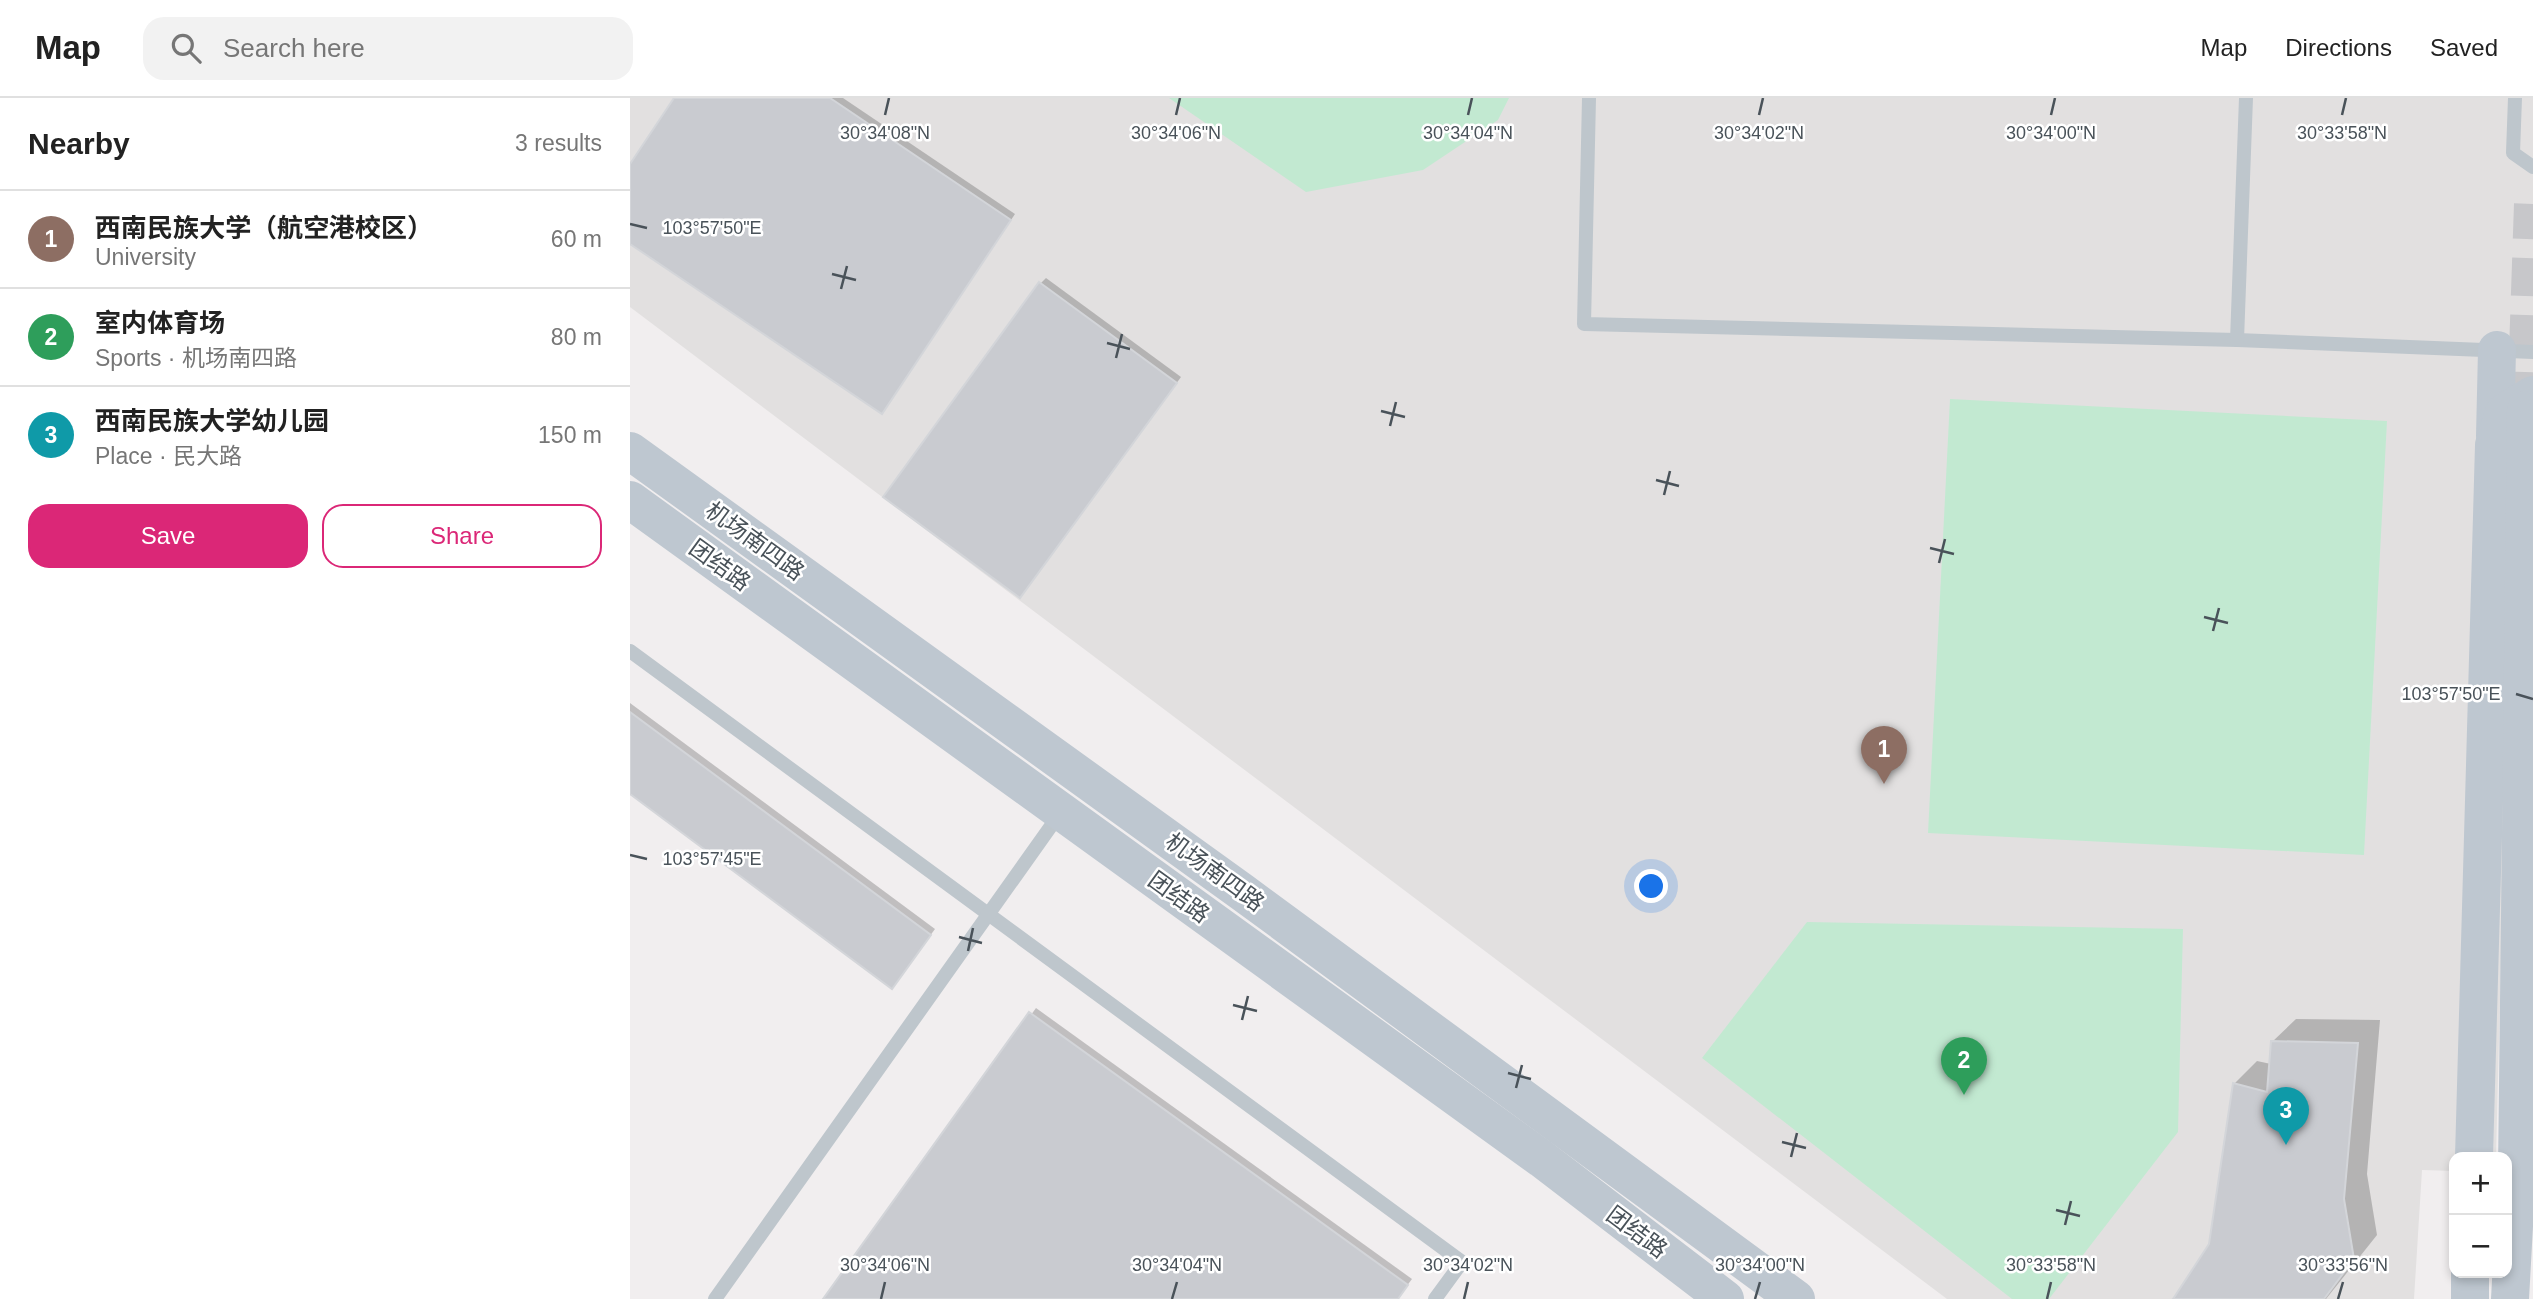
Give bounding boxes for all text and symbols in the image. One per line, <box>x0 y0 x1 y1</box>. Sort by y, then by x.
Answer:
search box <box>143 17 633 80</box>
text: Map <box>35 29 101 66</box>
icon: search <box>167 29 205 67</box>
text: Search here <box>223 33 365 63</box>
text: Map <box>2201 34 2247 61</box>
text: Directions <box>2285 34 2392 61</box>
text: Saved <box>2430 34 2498 61</box>
text: 30°34'08"N <box>840 123 930 143</box>
text: 30°34'06"N <box>1131 123 1221 143</box>
text: 30°34'04"N <box>1423 123 1513 143</box>
text: 30°34'02"N <box>1714 123 1804 143</box>
text: 30°34'00"N <box>2006 123 2096 143</box>
text: 30°33'58"N <box>2297 123 2387 143</box>
text: Nearby <box>28 127 130 160</box>
text: 3 results <box>515 130 602 156</box>
text: 西南民族大学（航空港校区） <box>95 213 433 243</box>
text: 103°57'50"E <box>662 218 762 238</box>
text: 1 <box>45 226 57 252</box>
text: 60 m <box>551 226 602 252</box>
text: University <box>95 244 196 270</box>
text: 室内体育场 <box>95 308 225 338</box>
text: 2 <box>45 324 57 350</box>
text: 80 m <box>551 324 602 350</box>
text: Sports · 机场南四路 <box>95 345 297 371</box>
text: 西南民族大学幼儿园 <box>95 406 329 436</box>
text: 3 <box>45 422 57 448</box>
text: 150 m <box>538 422 602 448</box>
text: Place · 民大路 <box>95 443 242 469</box>
street label: 机场南四路 <box>701 497 809 585</box>
button: Save <box>28 504 308 568</box>
button: Share <box>322 504 602 568</box>
street label: 团结路 <box>684 534 756 596</box>
text: 103°57'50"E <box>2401 684 2501 704</box>
pin: 1 <box>1861 726 1907 784</box>
street label: 机场南四路 <box>1161 828 1269 916</box>
text: 103°57'45"E <box>662 849 762 869</box>
street label: 团结路 <box>1143 866 1215 928</box>
your location <box>1634 869 1668 903</box>
pin: 2 <box>1941 1037 1987 1095</box>
pin: 3 <box>2263 1087 2309 1145</box>
map controls <box>2449 1152 2512 1278</box>
button: + <box>2449 1152 2512 1215</box>
street label: 团结路 <box>1602 1201 1672 1263</box>
button: − <box>2449 1215 2512 1278</box>
text: 30°34'06"N <box>840 1255 930 1275</box>
text: 30°34'04"N <box>1132 1255 1222 1275</box>
text: 30°34'02"N <box>1423 1255 1513 1275</box>
text: 30°34'00"N <box>1715 1255 1805 1275</box>
text: 30°33'58"N <box>2006 1255 2096 1275</box>
text: 30°33'56"N <box>2298 1255 2388 1275</box>

